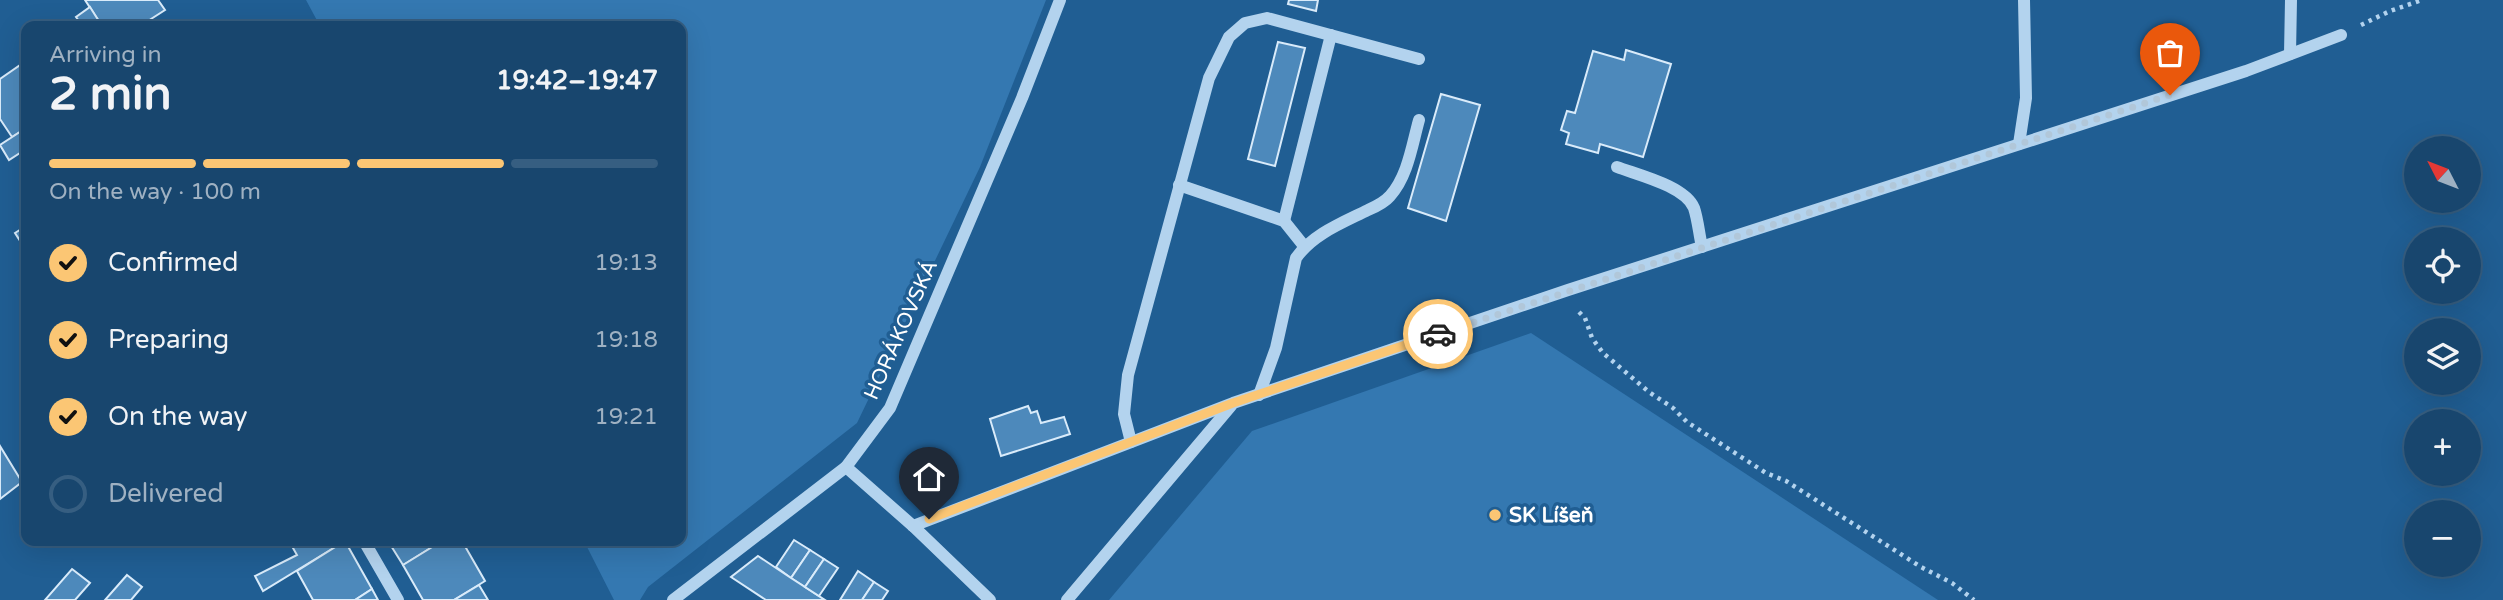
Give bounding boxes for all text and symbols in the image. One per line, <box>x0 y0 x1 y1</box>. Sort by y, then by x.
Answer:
pin <box>2140 23 2200 95</box>
icon: bag <box>2151 34 2189 72</box>
text: Arriving in <box>49 41 162 69</box>
text: 19:42–19:47 <box>496 65 658 96</box>
text: 2 min <box>49 67 172 122</box>
north arrow <box>2404 136 2482 214</box>
map controls <box>2404 136 2481 577</box>
text: On the way · 100 m <box>49 178 261 206</box>
button: locate <box>2404 227 2481 304</box>
icon: check <box>49 244 87 282</box>
text: Confirmed <box>108 247 238 278</box>
text: 19:13 <box>594 249 658 277</box>
street label: HORÁKOVSKÁ <box>859 256 943 404</box>
courier <box>1403 299 1473 369</box>
icon: car <box>1419 315 1457 353</box>
button: layers <box>2404 318 2481 395</box>
icon: check <box>49 321 87 359</box>
text: Preparing <box>108 324 229 355</box>
text: 19:18 <box>594 326 658 354</box>
icon: check <box>49 398 87 436</box>
text: On the way <box>108 401 248 432</box>
text: 19:21 <box>594 403 658 431</box>
button: + <box>2404 409 2481 486</box>
pin <box>899 447 959 519</box>
icon: home <box>910 458 948 496</box>
text: Delivered <box>108 478 224 509</box>
button: − <box>2404 500 2481 577</box>
place label: SK Líšeň <box>1509 503 1594 528</box>
marker: SK Líšeň <box>1487 507 1503 523</box>

